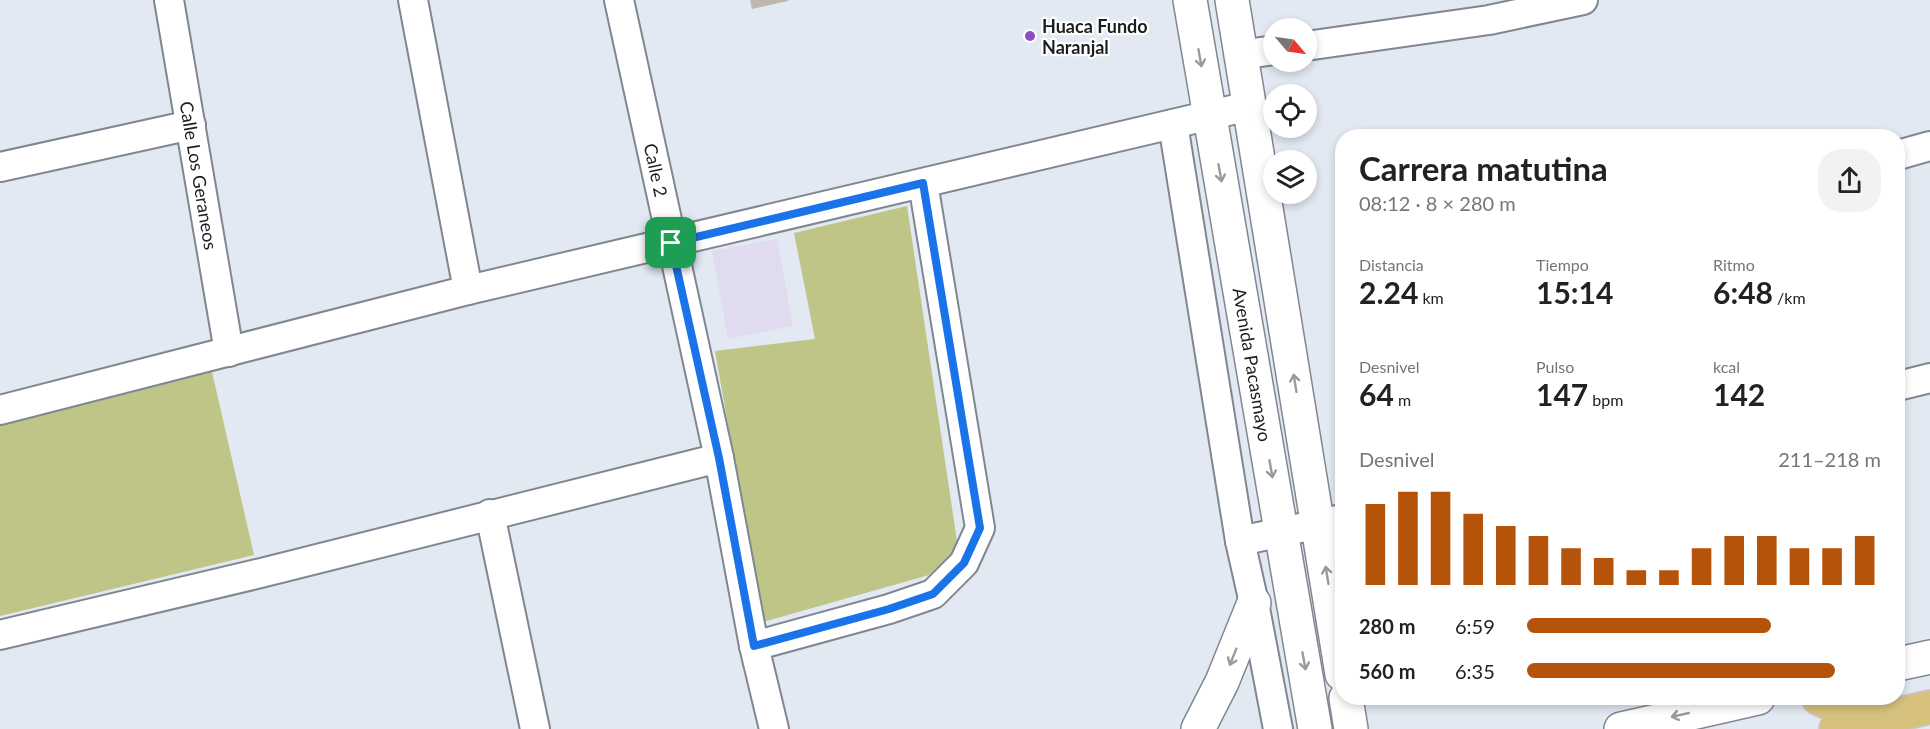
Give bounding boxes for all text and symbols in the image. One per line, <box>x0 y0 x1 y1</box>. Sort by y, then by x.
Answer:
place label: Huaca Fundo Naranjal <box>1042 15 1148 58</box>
north arrow <box>1263 18 1317 72</box>
map controls <box>1263 18 1317 204</box>
marker: Huaca Fundo Naranjal <box>1023 29 1037 43</box>
one-way arrow <box>1194 47 1205 67</box>
button: locate <box>1263 84 1317 138</box>
street label: Calle Los Geraneos <box>175 100 222 252</box>
street label: Calle 2 <box>640 141 673 199</box>
text: Carrera matutina <box>1359 148 1608 188</box>
button: share <box>1818 149 1881 212</box>
button: layers <box>1263 150 1317 204</box>
one-way arrow <box>1214 163 1225 182</box>
text: 08:12 · 8 × 280 m <box>1359 191 1516 215</box>
pin <box>645 217 696 268</box>
icon: arrive <box>654 226 687 259</box>
text: Distancia <box>1359 255 1424 274</box>
text: Tiempo <box>1536 255 1589 274</box>
text: Ritmo <box>1713 255 1755 274</box>
text: 2.24 <box>1359 274 1418 310</box>
text: 15:14 <box>1536 274 1613 310</box>
text: 6:48 <box>1713 274 1773 310</box>
street label: Avenida Pacasmayo <box>1229 286 1277 443</box>
text: km <box>1418 288 1444 307</box>
text: /km <box>1773 288 1806 307</box>
text: Desnivel <box>1359 357 1419 376</box>
text: Pulso <box>1536 357 1574 376</box>
text: kcal <box>1713 357 1740 376</box>
one-way arrow <box>1289 373 1300 393</box>
text: 64 <box>1359 376 1394 412</box>
text: 147 <box>1536 376 1588 412</box>
text: 142 <box>1713 376 1765 412</box>
text: m <box>1394 390 1411 409</box>
text: bpm <box>1588 390 1623 409</box>
text: Desnivel <box>1359 447 1435 471</box>
text: 211–218 m <box>1778 447 1881 471</box>
one-way arrow <box>1265 458 1276 478</box>
one-way arrow <box>1321 566 1332 586</box>
text: 280 m <box>1359 614 1415 638</box>
text: 6:59 <box>1455 614 1495 638</box>
one-way arrow <box>1227 647 1238 666</box>
one-way arrow <box>1298 650 1309 670</box>
text: 560 m <box>1359 659 1415 683</box>
text: 6:35 <box>1455 659 1495 683</box>
one-way arrow <box>1671 710 1690 722</box>

